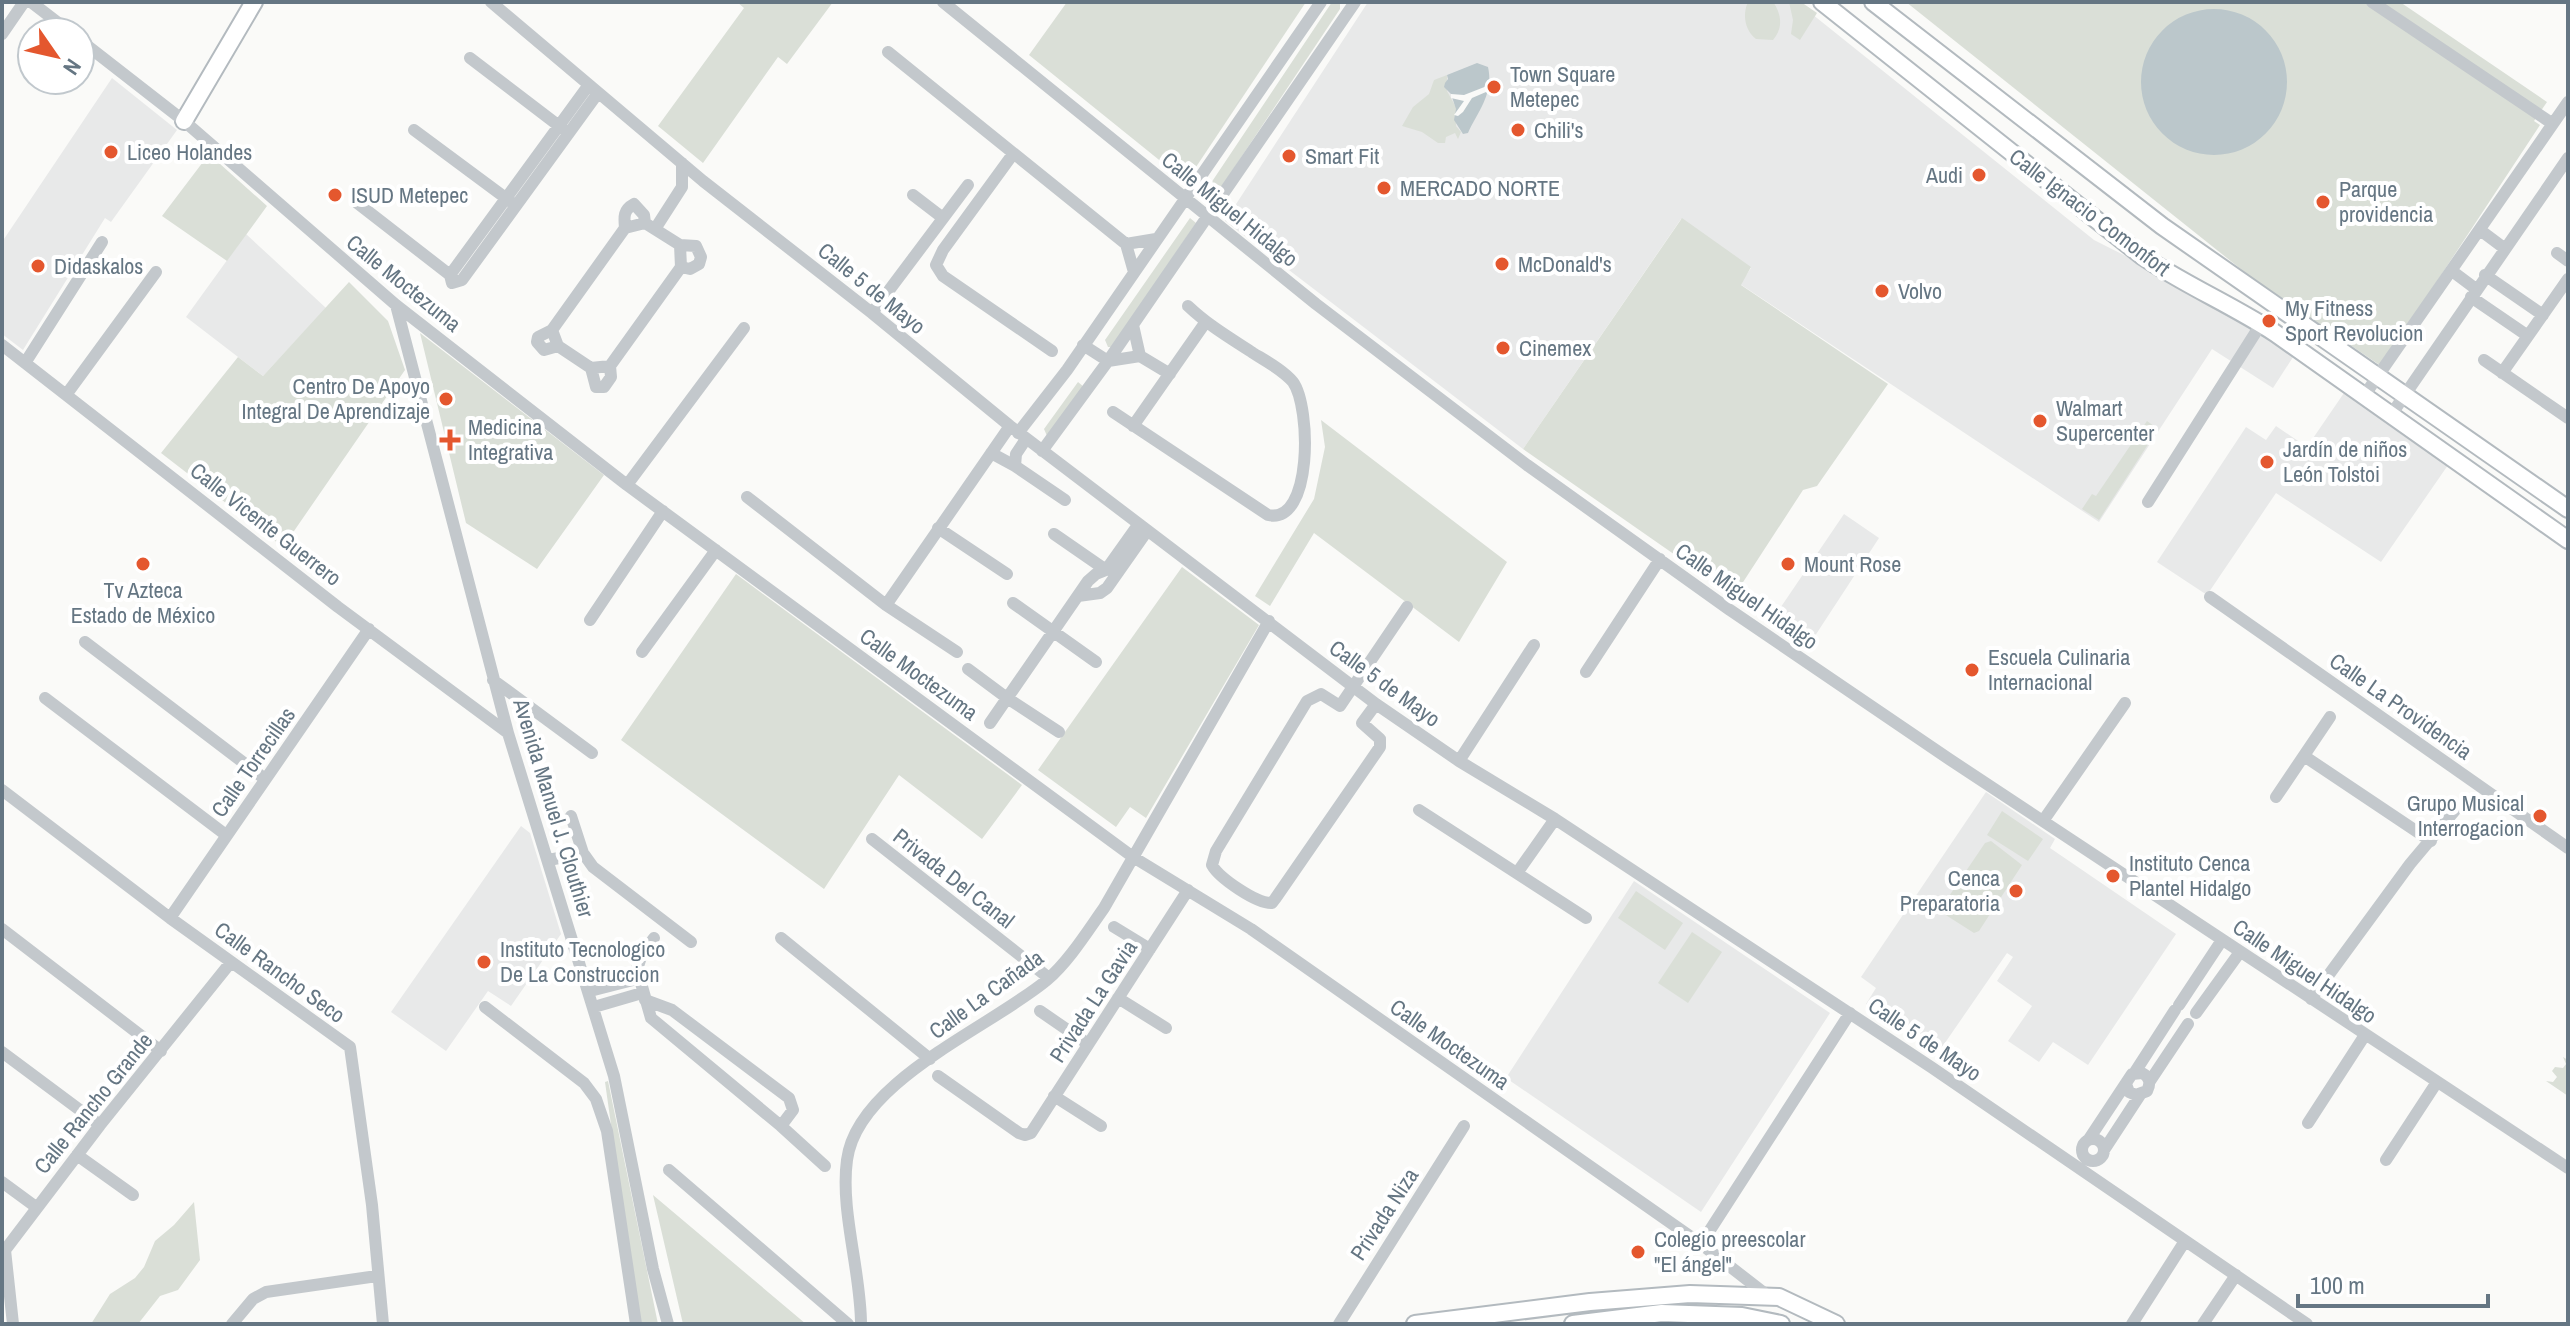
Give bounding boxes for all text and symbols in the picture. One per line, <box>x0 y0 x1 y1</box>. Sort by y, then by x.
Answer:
north arrow <box>16 16 96 96</box>
text: N <box>57 53 89 81</box>
place label: Town Square Metepec <box>1510 59 1615 114</box>
marker: Town Square Metepec <box>1485 78 1503 96</box>
place label: Chili's <box>1534 115 1584 145</box>
marker: Chili's <box>1509 121 1527 139</box>
place label: Liceo Holandes <box>127 137 252 167</box>
place label: Smart Fit <box>1305 141 1379 171</box>
street label: Calle Ignacio Comonfort <box>2003 141 2177 283</box>
marker: Liceo Holandes <box>102 143 120 161</box>
street label: Calle Miguel Hidalgo <box>1155 145 1305 273</box>
marker: Smart Fit <box>1280 147 1298 165</box>
place label: Audi <box>1925 160 1963 190</box>
marker: Audi <box>1970 166 1988 184</box>
place label: MERCADO NORTE <box>1400 173 1560 203</box>
place label: Parque providencia <box>2339 174 2433 229</box>
marker: MERCADO NORTE <box>1375 179 1393 197</box>
place label: ISUD Metepec <box>351 180 468 210</box>
marker: ISUD Metepec <box>326 186 344 204</box>
marker: Parque providencia <box>2314 193 2332 211</box>
street label: Calle Moctezuma <box>340 227 468 339</box>
street label: Calle 5 de Mayo <box>812 235 932 341</box>
place label: McDonald's <box>1518 249 1612 279</box>
place label: Didaskalos <box>54 251 143 281</box>
marker: McDonald's <box>1493 255 1511 273</box>
marker: Didaskalos <box>29 257 47 275</box>
place label: Volvo <box>1898 276 1942 306</box>
marker: Volvo <box>1873 282 1891 300</box>
place label: My Fitness Sport Revolucion <box>2285 293 2423 348</box>
marker: My Fitness Sport Revolucion <box>2260 312 2278 330</box>
place label: Cinemex <box>1519 333 1591 363</box>
marker: Cinemex <box>1494 339 1512 357</box>
place label: Centro De Apoyo Integral De Aprendizaje <box>241 371 430 426</box>
marker: Centro De Apoyo Integral De Aprendizaje <box>437 390 455 408</box>
place label: Walmart Supercenter <box>2056 393 2154 448</box>
place label: Medicina Integrativa <box>468 412 553 467</box>
marker: Walmart Supercenter <box>2031 412 2049 430</box>
marker: Medicina Integrativa <box>439 429 461 451</box>
place label: Jardín de niños León Tolstoi <box>2283 434 2407 489</box>
marker: Jardín de niños León Tolstoi <box>2258 453 2276 471</box>
street label: Calle Vicente Guerrero <box>184 455 348 593</box>
street label: Calle Miguel Hidalgo <box>1670 536 1824 656</box>
place label: Mount Rose <box>1804 549 1901 579</box>
marker: Tv Azteca Estado de México <box>134 555 152 573</box>
marker: Mount Rose <box>1779 555 1797 573</box>
place label: Tv Azteca Estado de México <box>71 575 215 630</box>
street label: Calle Moctezuma <box>854 621 984 727</box>
street label: Calle 5 de Mayo <box>1323 633 1447 733</box>
place label: Escuela Culinaria Internacional <box>1988 642 2130 697</box>
street label: Calle La Providencia <box>2324 646 2478 766</box>
marker: Escuela Culinaria Internacional <box>1963 661 1981 679</box>
street label: Avenida Manuel J. Clouthier <box>506 694 602 921</box>
street label: Calle Torrecillas <box>204 701 302 823</box>
place label: Grupo Musical Interrogacion <box>2407 788 2524 843</box>
marker: Grupo Musical Interrogacion <box>2531 807 2549 825</box>
street label: Privada Del Canal <box>887 821 1021 935</box>
place label: Instituto Cenca Plantel Hidalgo <box>2129 848 2251 903</box>
place label: Cenca Preparatoria <box>1900 863 2000 918</box>
marker: Instituto Cenca Plantel Hidalgo <box>2104 867 2122 885</box>
marker: Cenca Preparatoria <box>2007 882 2025 900</box>
street label: Calle Miguel Hidalgo <box>2227 912 2383 1030</box>
street label: Calle Rancho Seco <box>209 914 351 1030</box>
place label: Instituto Tecnologico De La Construccion <box>500 934 665 989</box>
street label: Privada La Gavia <box>1042 934 1144 1068</box>
street label: Calle La Cañada <box>923 942 1049 1046</box>
marker: Instituto Tecnologico De La Construccion <box>475 953 493 971</box>
street label: Calle 5 de Mayo <box>1863 990 1987 1088</box>
street label: Calle Moctezuma <box>1384 992 1516 1096</box>
street label: Calle Rancho Grande <box>27 1026 159 1180</box>
street label: Privada Niza <box>1343 1162 1425 1266</box>
place label: Colegio preescolar "El ángel" <box>1654 1224 1805 1279</box>
marker: Colegio preescolar "El ángel" <box>1629 1243 1647 1261</box>
scale bar <box>2298 1258 2488 1308</box>
text: 100 m <box>2310 1269 2365 1301</box>

